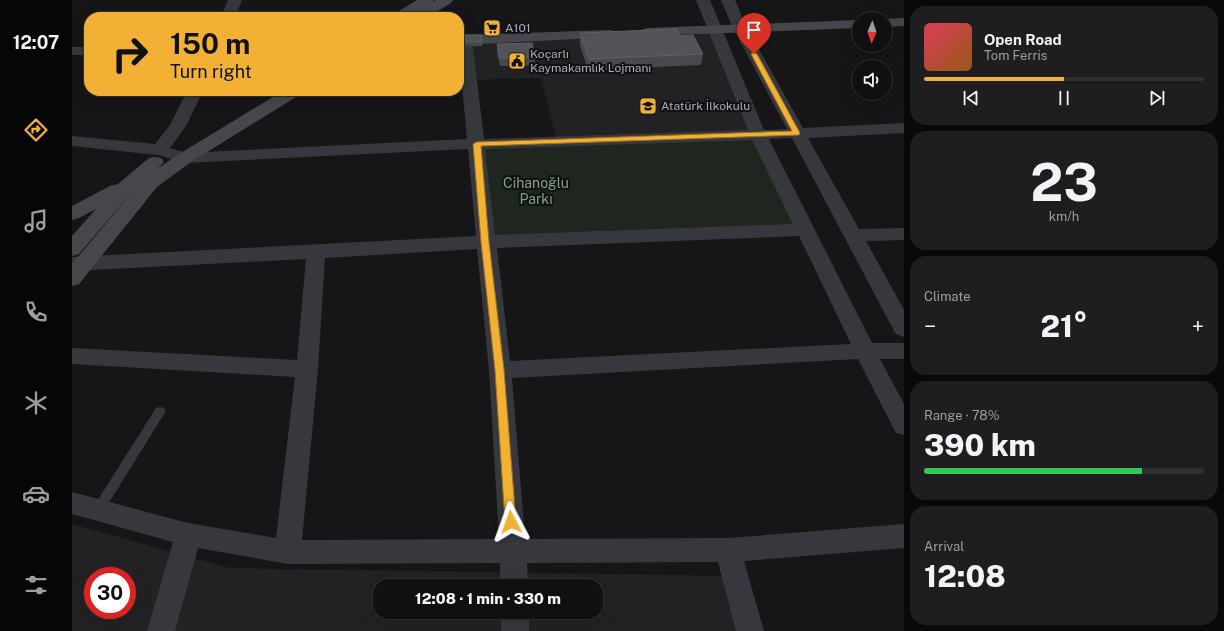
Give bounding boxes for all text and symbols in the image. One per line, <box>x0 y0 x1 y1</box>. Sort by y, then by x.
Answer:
north arrow <box>852 12 892 52</box>
map controls <box>852 12 892 100</box>
pin <box>737 13 771 54</box>
supermarket icon: A101 <box>482 18 502 38</box>
icon: arrive <box>743 19 765 41</box>
place label: A101 <box>505 21 531 35</box>
text: 150 m <box>170 27 250 60</box>
icon: right <box>104 28 156 80</box>
text: Open Road <box>984 31 1062 48</box>
text: 12:07 <box>13 32 59 53</box>
place label: Koçarlı Kaymakamlık Lojmanı <box>530 47 651 75</box>
text: Tom Ferris <box>984 48 1047 63</box>
public building icon: Koçarlı Kaymakamlık Lojmanı <box>507 51 527 71</box>
button: sound <box>852 60 892 100</box>
text: Turn right <box>170 61 252 82</box>
icon: previous <box>960 87 982 109</box>
icon: pause <box>1053 87 1075 109</box>
icon: next <box>1146 87 1168 109</box>
school or university icon: Atatürk İlkokulu <box>638 96 658 116</box>
place label: Atatürk İlkokulu <box>661 99 750 113</box>
icon: directions <box>22 116 50 144</box>
text: 23 <box>1030 152 1098 213</box>
park label: Cihanoğlu Parkı <box>503 175 569 207</box>
icon: music <box>22 207 50 235</box>
text: km/h <box>1049 209 1079 224</box>
text: Climate <box>924 289 971 304</box>
icon: phone <box>22 298 50 326</box>
text: 21° <box>1040 308 1088 344</box>
text: − <box>924 313 936 339</box>
text: + <box>1192 313 1204 339</box>
icon: climate <box>22 389 50 417</box>
text: Range · 78% <box>924 408 999 423</box>
text: 390 km <box>924 427 1036 463</box>
icon: car <box>22 480 50 508</box>
position arrow <box>490 501 532 543</box>
text: Arrival <box>924 539 964 554</box>
text: 12:08 <box>924 558 1006 594</box>
speed limit sign: 30 <box>84 567 136 619</box>
icon: filters <box>22 571 50 599</box>
text: 12:08 · 1 min · 330 m <box>415 590 561 607</box>

